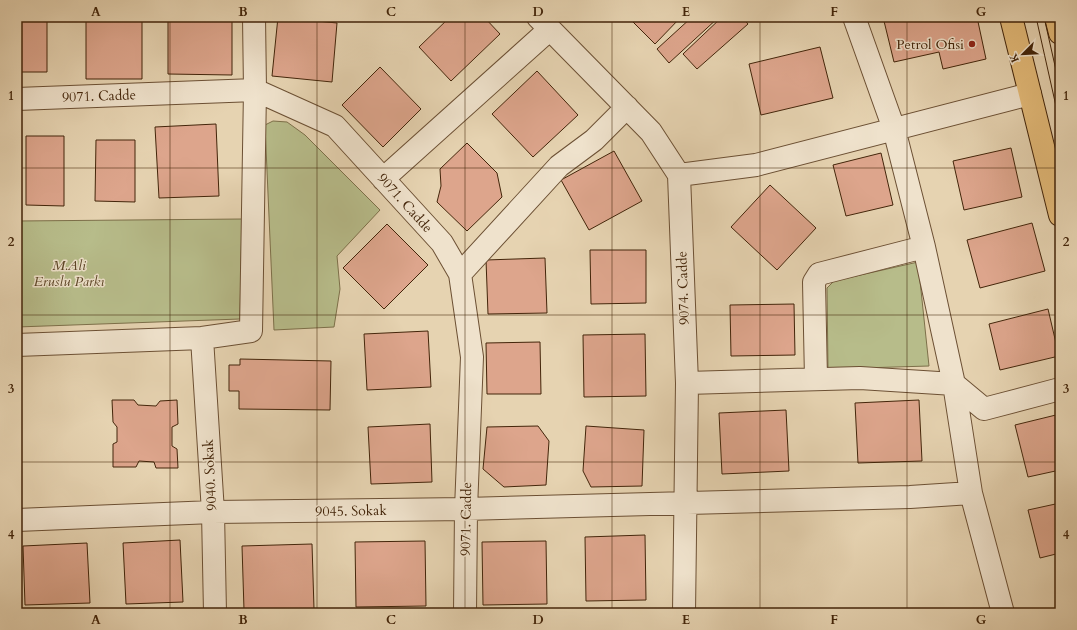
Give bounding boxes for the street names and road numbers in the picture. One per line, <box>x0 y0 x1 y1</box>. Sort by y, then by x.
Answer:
street label: 9071. Cadde <box>62 85 136 107</box>
street label: 9071. Cadde <box>373 169 437 237</box>
street label: 9074. Cadde <box>672 251 694 325</box>
street label: 9040. Sokak <box>199 438 221 511</box>
street label: 9071. Cadde <box>456 482 476 556</box>
street label: 9045. Sokak <box>315 501 387 521</box>

